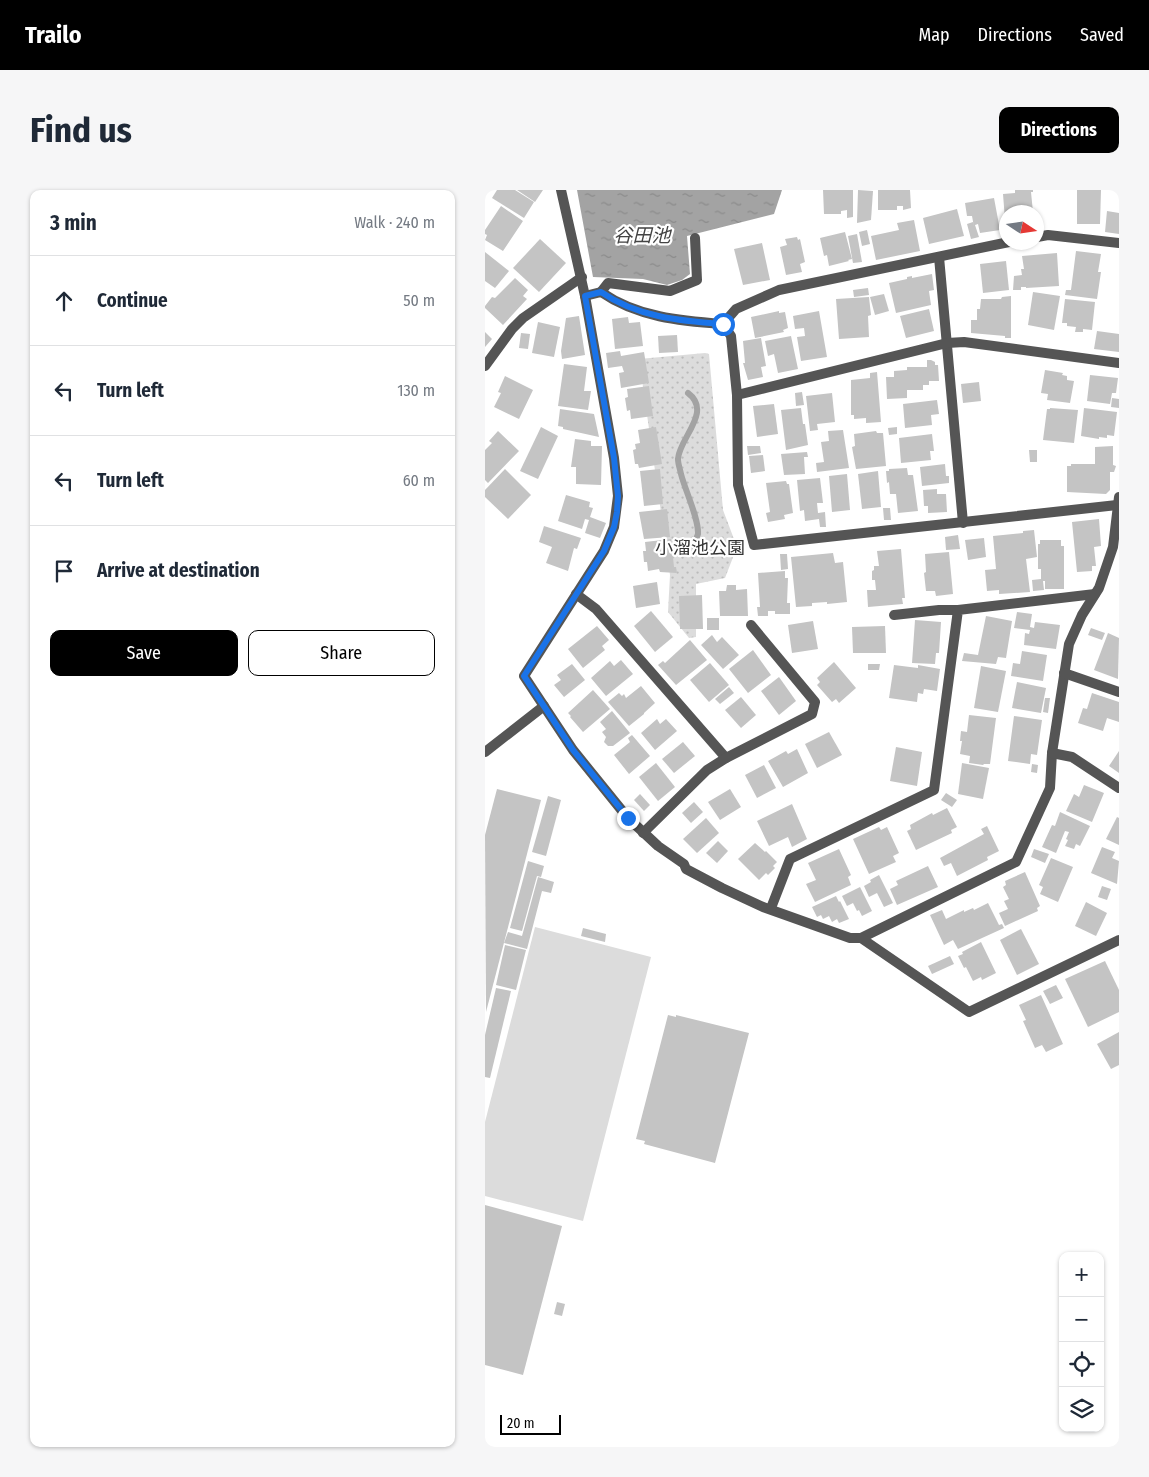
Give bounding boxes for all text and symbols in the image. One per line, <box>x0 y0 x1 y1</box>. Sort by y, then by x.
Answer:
text: Trailo <box>25 21 82 49</box>
text: Map <box>918 24 950 46</box>
text: Directions <box>978 24 1052 46</box>
text: Saved <box>1080 24 1124 46</box>
button: Directions <box>999 107 1119 153</box>
text: Find us <box>30 109 132 151</box>
north arrow <box>999 205 1044 250</box>
text: 3 min <box>50 210 97 236</box>
text: Walk · 240 m <box>354 213 435 232</box>
water label: 谷田池 <box>613 224 672 247</box>
icon: ahead <box>50 287 78 315</box>
text: Continue <box>97 289 168 312</box>
text: 50 m <box>403 291 435 310</box>
route start <box>712 313 735 336</box>
icon: left <box>50 377 78 405</box>
text: Turn left <box>97 379 164 402</box>
text: 130 m <box>397 381 435 400</box>
icon: left <box>50 467 78 495</box>
text: Turn left <box>97 469 164 492</box>
text: 60 m <box>403 471 435 490</box>
park label: 小溜池公園 <box>655 537 745 559</box>
icon: arrive <box>50 557 78 585</box>
text: Arrive at destination <box>97 559 260 582</box>
button: Save <box>50 630 238 676</box>
button: Share <box>248 630 435 676</box>
route end <box>617 807 640 830</box>
map controls <box>1059 1252 1104 1432</box>
button: + <box>1059 1252 1104 1297</box>
button: − <box>1059 1297 1104 1342</box>
button: locate <box>1059 1342 1104 1387</box>
button: layers <box>1059 1387 1104 1432</box>
scale bar <box>500 1412 561 1435</box>
text: 20 m <box>507 1415 535 1432</box>

